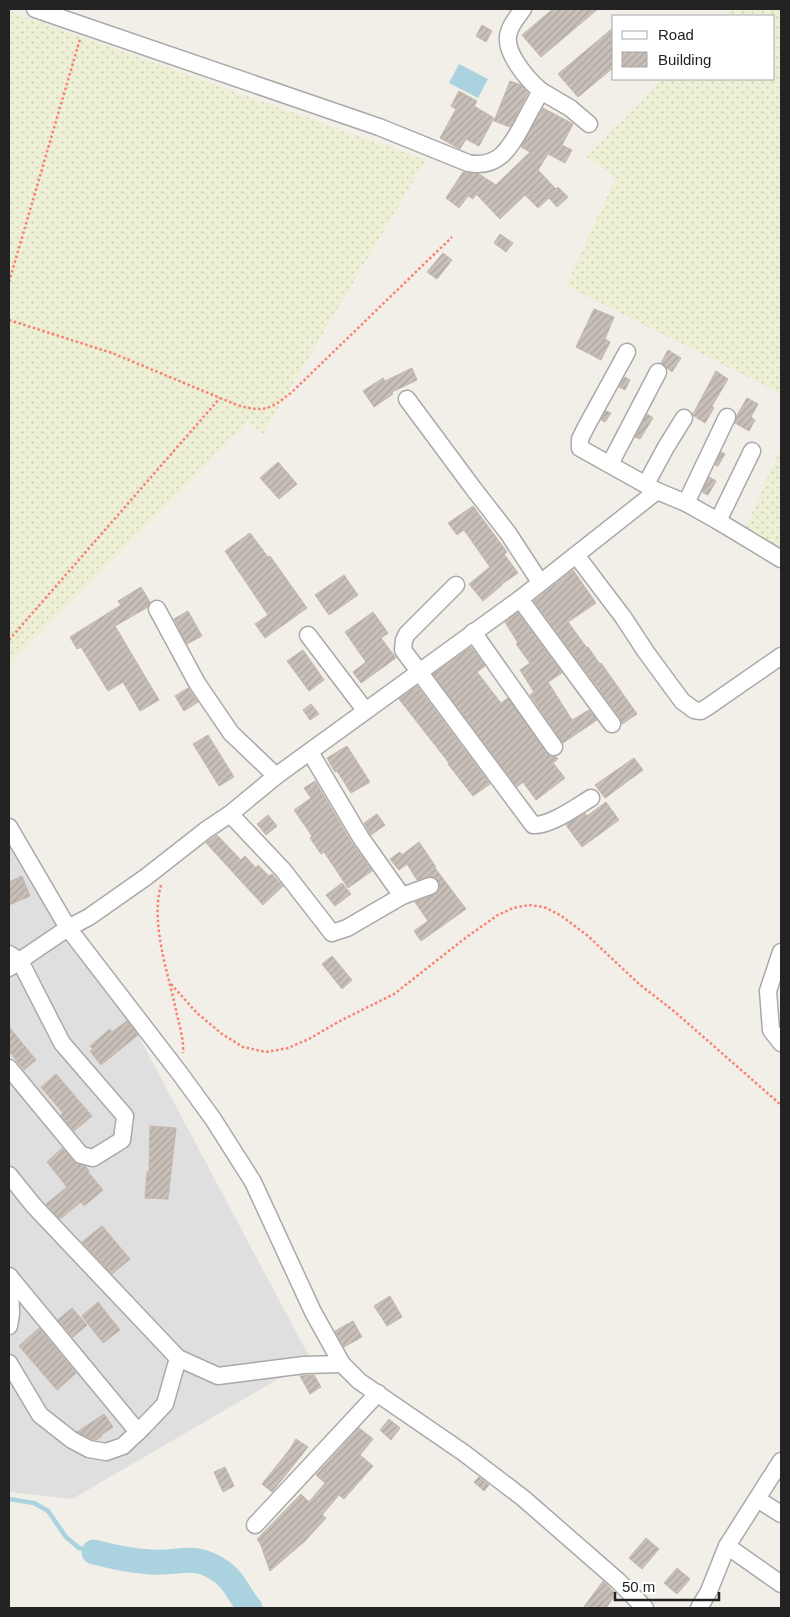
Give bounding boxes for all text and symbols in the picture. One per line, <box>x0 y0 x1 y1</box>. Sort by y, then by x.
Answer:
legend <box>612 15 775 80</box>
text: Road <box>658 26 694 43</box>
text: Building <box>658 51 711 68</box>
scale bar <box>615 1570 719 1602</box>
text: 50 m <box>622 1578 655 1595</box>

